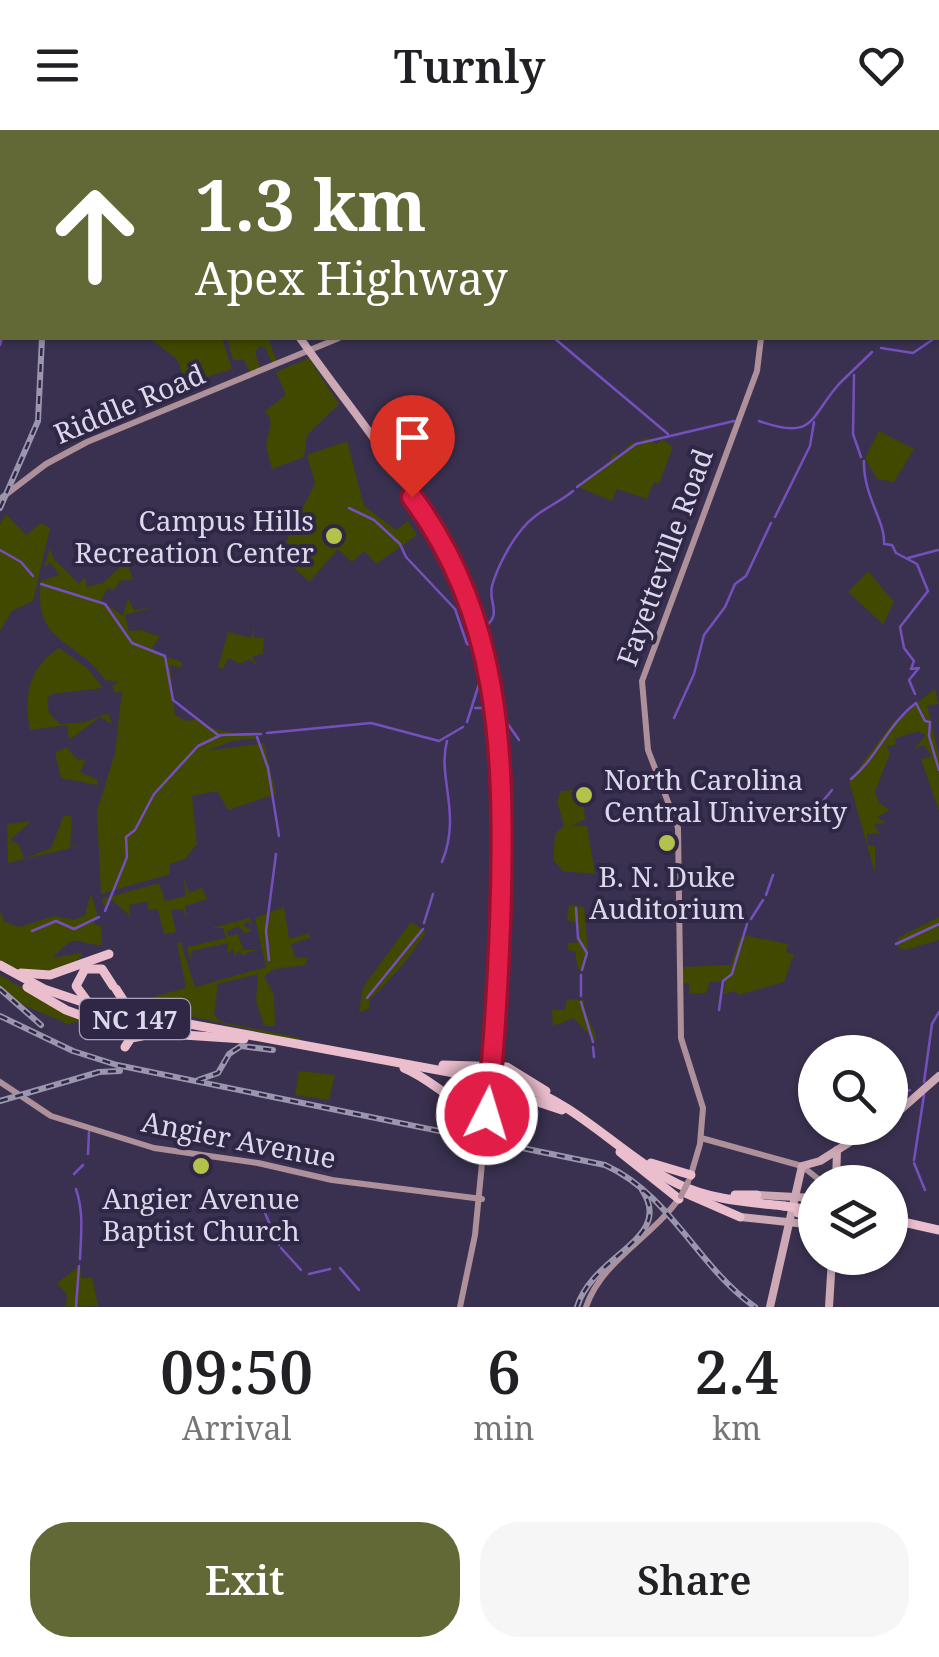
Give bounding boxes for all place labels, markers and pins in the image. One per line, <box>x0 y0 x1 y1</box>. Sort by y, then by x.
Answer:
pin <box>370 395 455 498</box>
place label: Campus Hills Recreation Center <box>74 501 314 571</box>
marker: Campus Hills Recreation Center <box>323 525 345 547</box>
place label: North Carolina Central University <box>604 760 847 830</box>
marker: North Carolina Central University <box>573 784 595 806</box>
marker: B. N. Duke Auditorium <box>656 832 678 854</box>
place label: B. N. Duke Auditorium <box>589 857 745 927</box>
marker: Angier Avenue Baptist Church <box>190 1155 212 1177</box>
place label: Angier Avenue Baptist Church <box>102 1179 300 1249</box>

